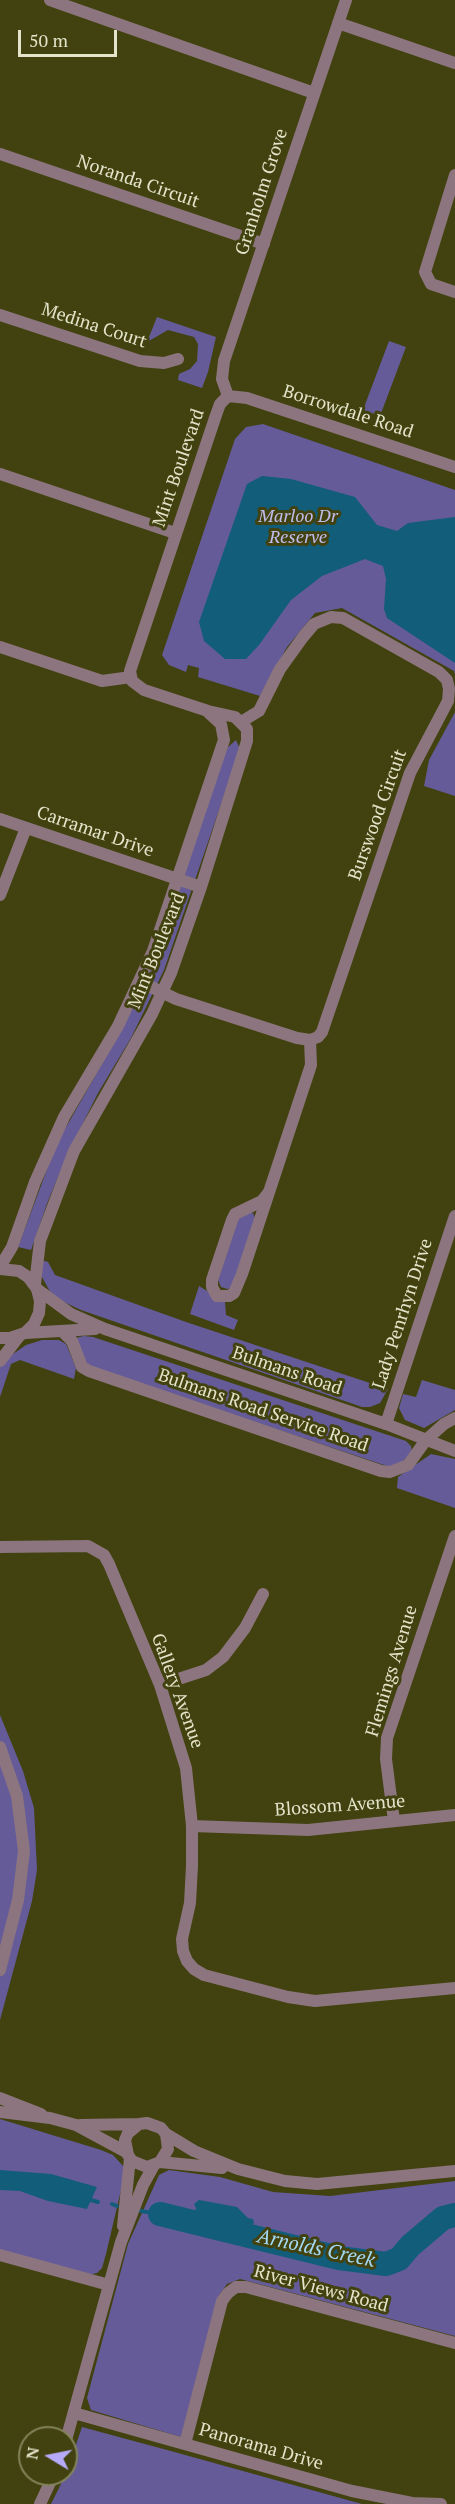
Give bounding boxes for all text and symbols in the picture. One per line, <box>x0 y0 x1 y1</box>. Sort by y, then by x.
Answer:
scale bar <box>21 18 120 56</box>
text: 50 m <box>29 28 68 52</box>
street label: Granholm Grove <box>231 126 293 258</box>
street label: Noranda Circuit <box>74 151 202 213</box>
street label: Medina Court <box>39 299 149 353</box>
street label: Borrowdale Road <box>280 381 416 443</box>
street label: Mint Boulevard <box>149 406 209 530</box>
park label: Marloo Dr Reserve <box>258 506 338 548</box>
street label: Burswood Circuit <box>344 746 412 884</box>
street label: Carramar Drive <box>34 802 156 862</box>
street label: Mint Boulevard <box>124 890 190 1012</box>
street label: Lady Penrhyn Drive <box>368 1236 438 1392</box>
street label: Bulmans Road <box>229 1342 345 1400</box>
street label: Bulmans Road Service Road <box>155 1365 371 1457</box>
street label: Flemings Avenue <box>362 1603 422 1739</box>
street label: Gallery Avenue <box>146 1630 208 1752</box>
street label: Blossom Avenue <box>274 1791 406 1821</box>
water label: Arnolds Creek <box>255 2225 377 2273</box>
street label: River Views Road <box>251 2261 391 2317</box>
street label: Panorama Drive <box>196 2419 326 2475</box>
north arrow <box>18 2426 78 2486</box>
text: N <box>20 2445 44 2461</box>

